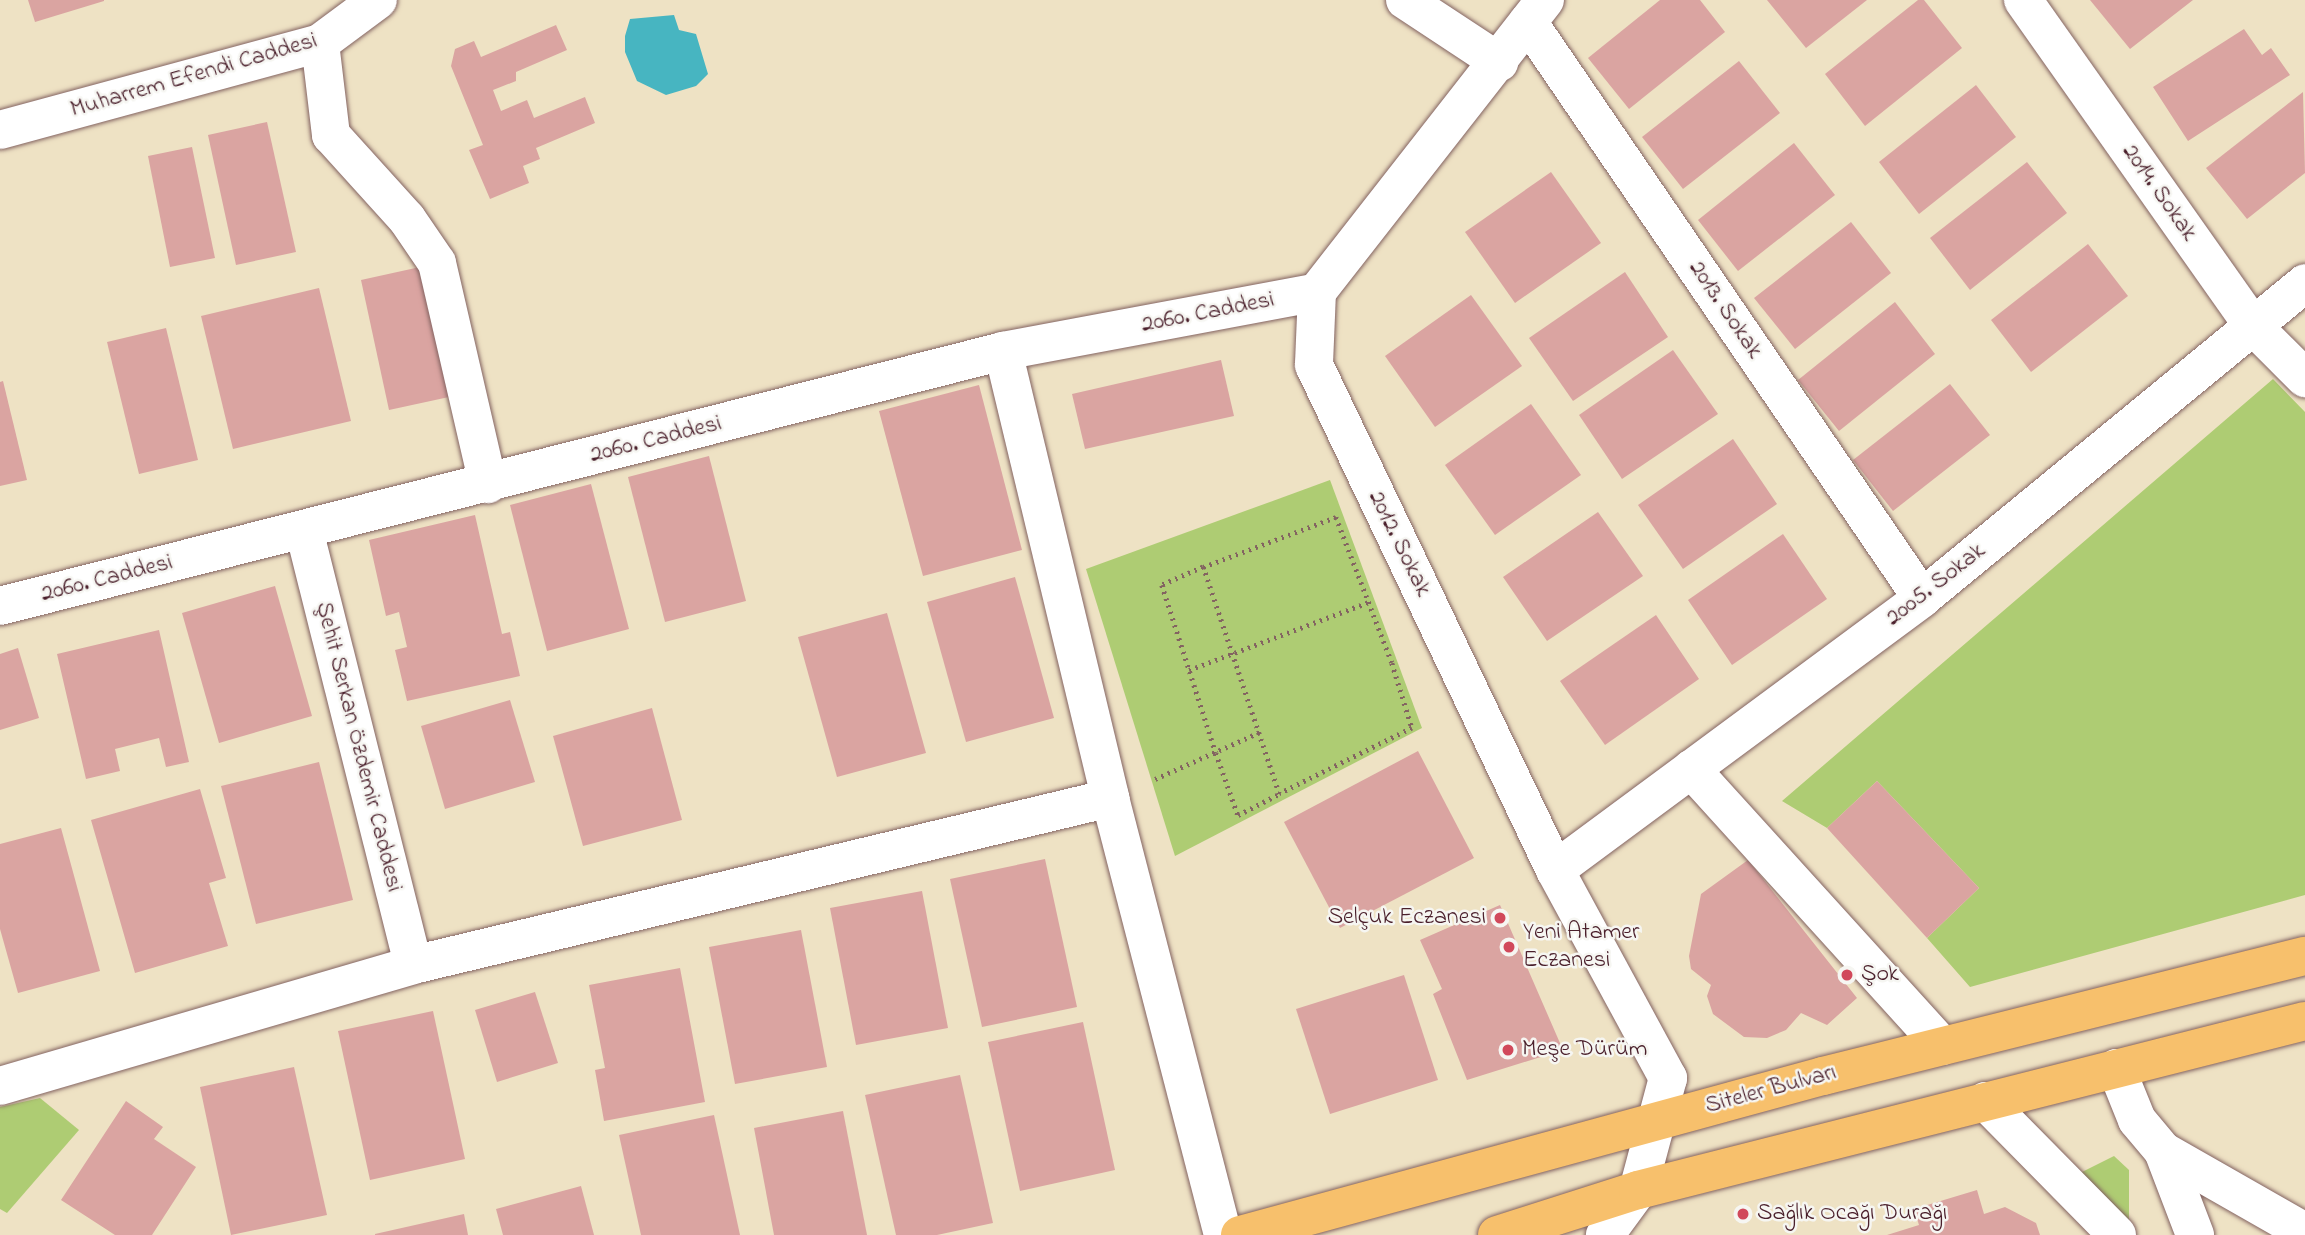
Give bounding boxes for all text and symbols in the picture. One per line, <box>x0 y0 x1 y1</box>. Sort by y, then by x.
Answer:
street label: Muharrem Efendi Caddesi <box>67 27 321 125</box>
street label: 2014. Sokak <box>2115 139 2203 247</box>
street label: 2013. Sokak <box>1682 256 1768 364</box>
street label: 2060. Caddesi <box>1139 286 1277 340</box>
street label: 2060. Caddesi <box>587 410 725 470</box>
street label: 2012. Sokak <box>1361 486 1437 602</box>
street label: 2005. Sokak <box>1880 537 1992 633</box>
street label: 2060. Caddesi <box>38 549 176 609</box>
street label: Şehit Serkan Özdemir Caddesi <box>308 599 408 895</box>
place label: Selçuk Eczanesi <box>1328 904 1486 932</box>
marker: Selçuk Eczanesi <box>1492 910 1508 926</box>
place label: Yeni Atamer Eczanesi <box>1523 919 1640 975</box>
marker: Yeni Atamer Eczanesi <box>1501 939 1517 955</box>
place label: Şok <box>1861 961 1899 989</box>
marker: Şok <box>1839 967 1855 983</box>
place label: Meşe Dürüm <box>1522 1036 1647 1064</box>
marker: Meşe Dürüm <box>1500 1042 1516 1058</box>
street label: Siteler Bulvarı <box>1702 1059 1840 1121</box>
place label: Sağlık Ocağı Durağı <box>1757 1200 1947 1228</box>
marker: Sağlık Ocağı Durağı <box>1735 1206 1751 1222</box>

